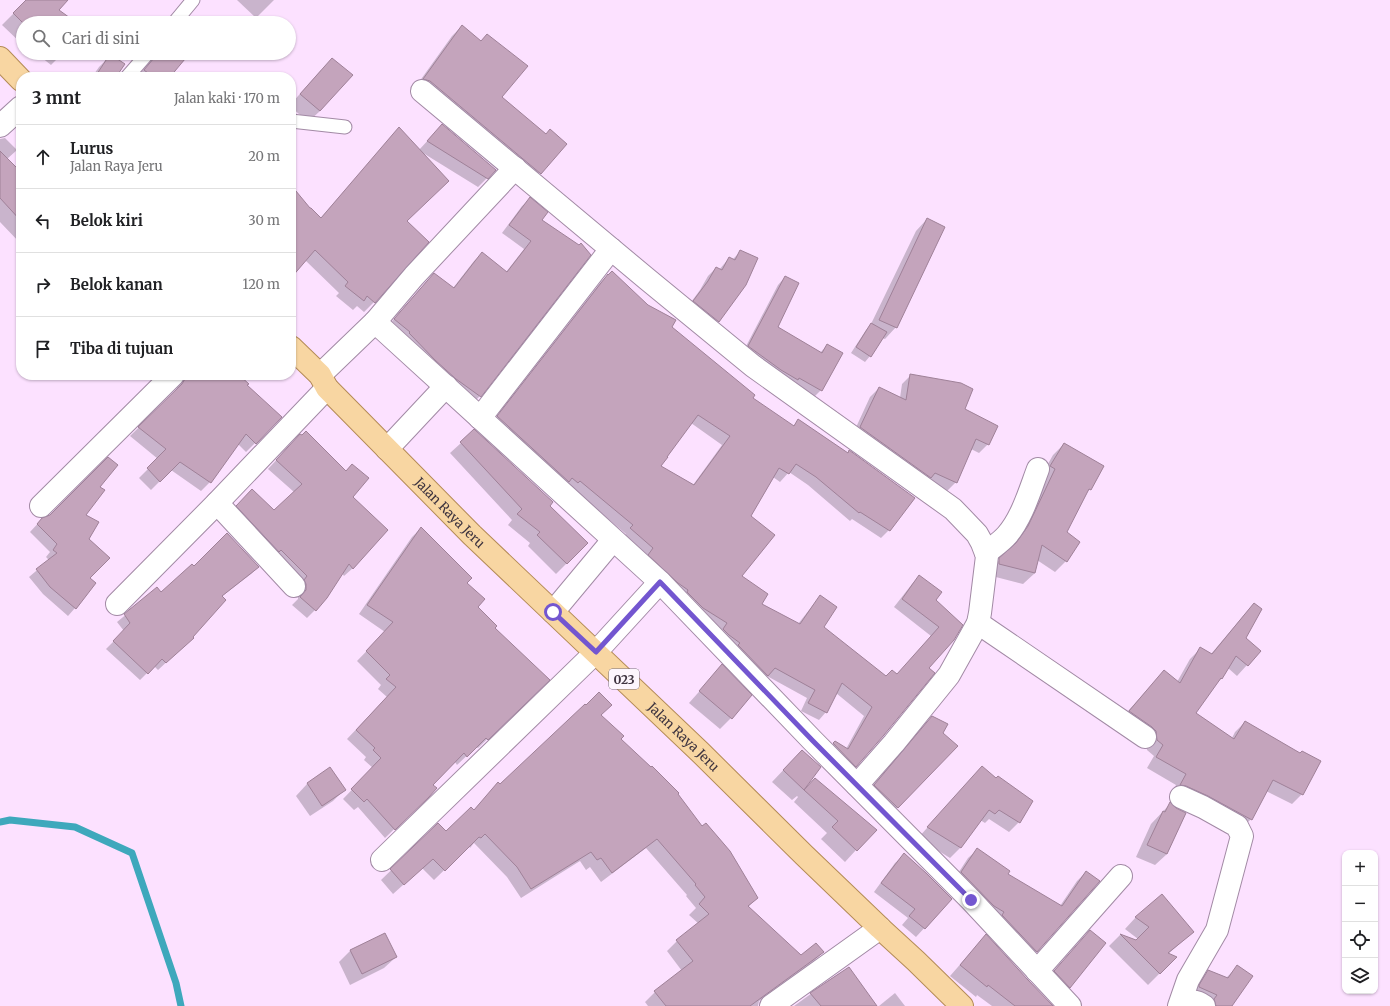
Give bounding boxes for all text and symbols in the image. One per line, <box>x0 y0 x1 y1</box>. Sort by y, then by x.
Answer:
search box <box>16 16 296 60</box>
icon: search <box>30 27 52 49</box>
text: Cari di sini <box>62 29 140 48</box>
text: 3 mnt <box>32 87 81 109</box>
text: Jalan kaki · 170 m <box>174 90 280 107</box>
text: Lurus <box>70 139 113 158</box>
icon: ahead <box>32 146 54 168</box>
text: 20 m <box>248 148 280 165</box>
text: Jalan Raya Jeru <box>70 158 163 175</box>
icon: left <box>32 210 54 232</box>
text: Belok kiri <box>70 211 143 230</box>
text: 30 m <box>248 212 280 229</box>
icon: right <box>32 274 54 296</box>
text: Belok kanan <box>70 275 163 294</box>
text: 120 m <box>242 276 280 293</box>
icon: arrive <box>32 338 54 360</box>
text: Tiba di tujuan <box>70 339 173 358</box>
street label: Jalan Raya Jeru <box>410 473 489 551</box>
route start <box>544 603 562 621</box>
road number: 023 <box>609 669 639 689</box>
street label: Jalan Raya Jeru <box>644 698 723 775</box>
map controls <box>1342 850 1378 994</box>
button: + <box>1342 850 1378 886</box>
button: − <box>1342 886 1378 922</box>
route end <box>962 891 980 909</box>
button: locate <box>1342 922 1378 958</box>
button: layers <box>1342 958 1378 994</box>

